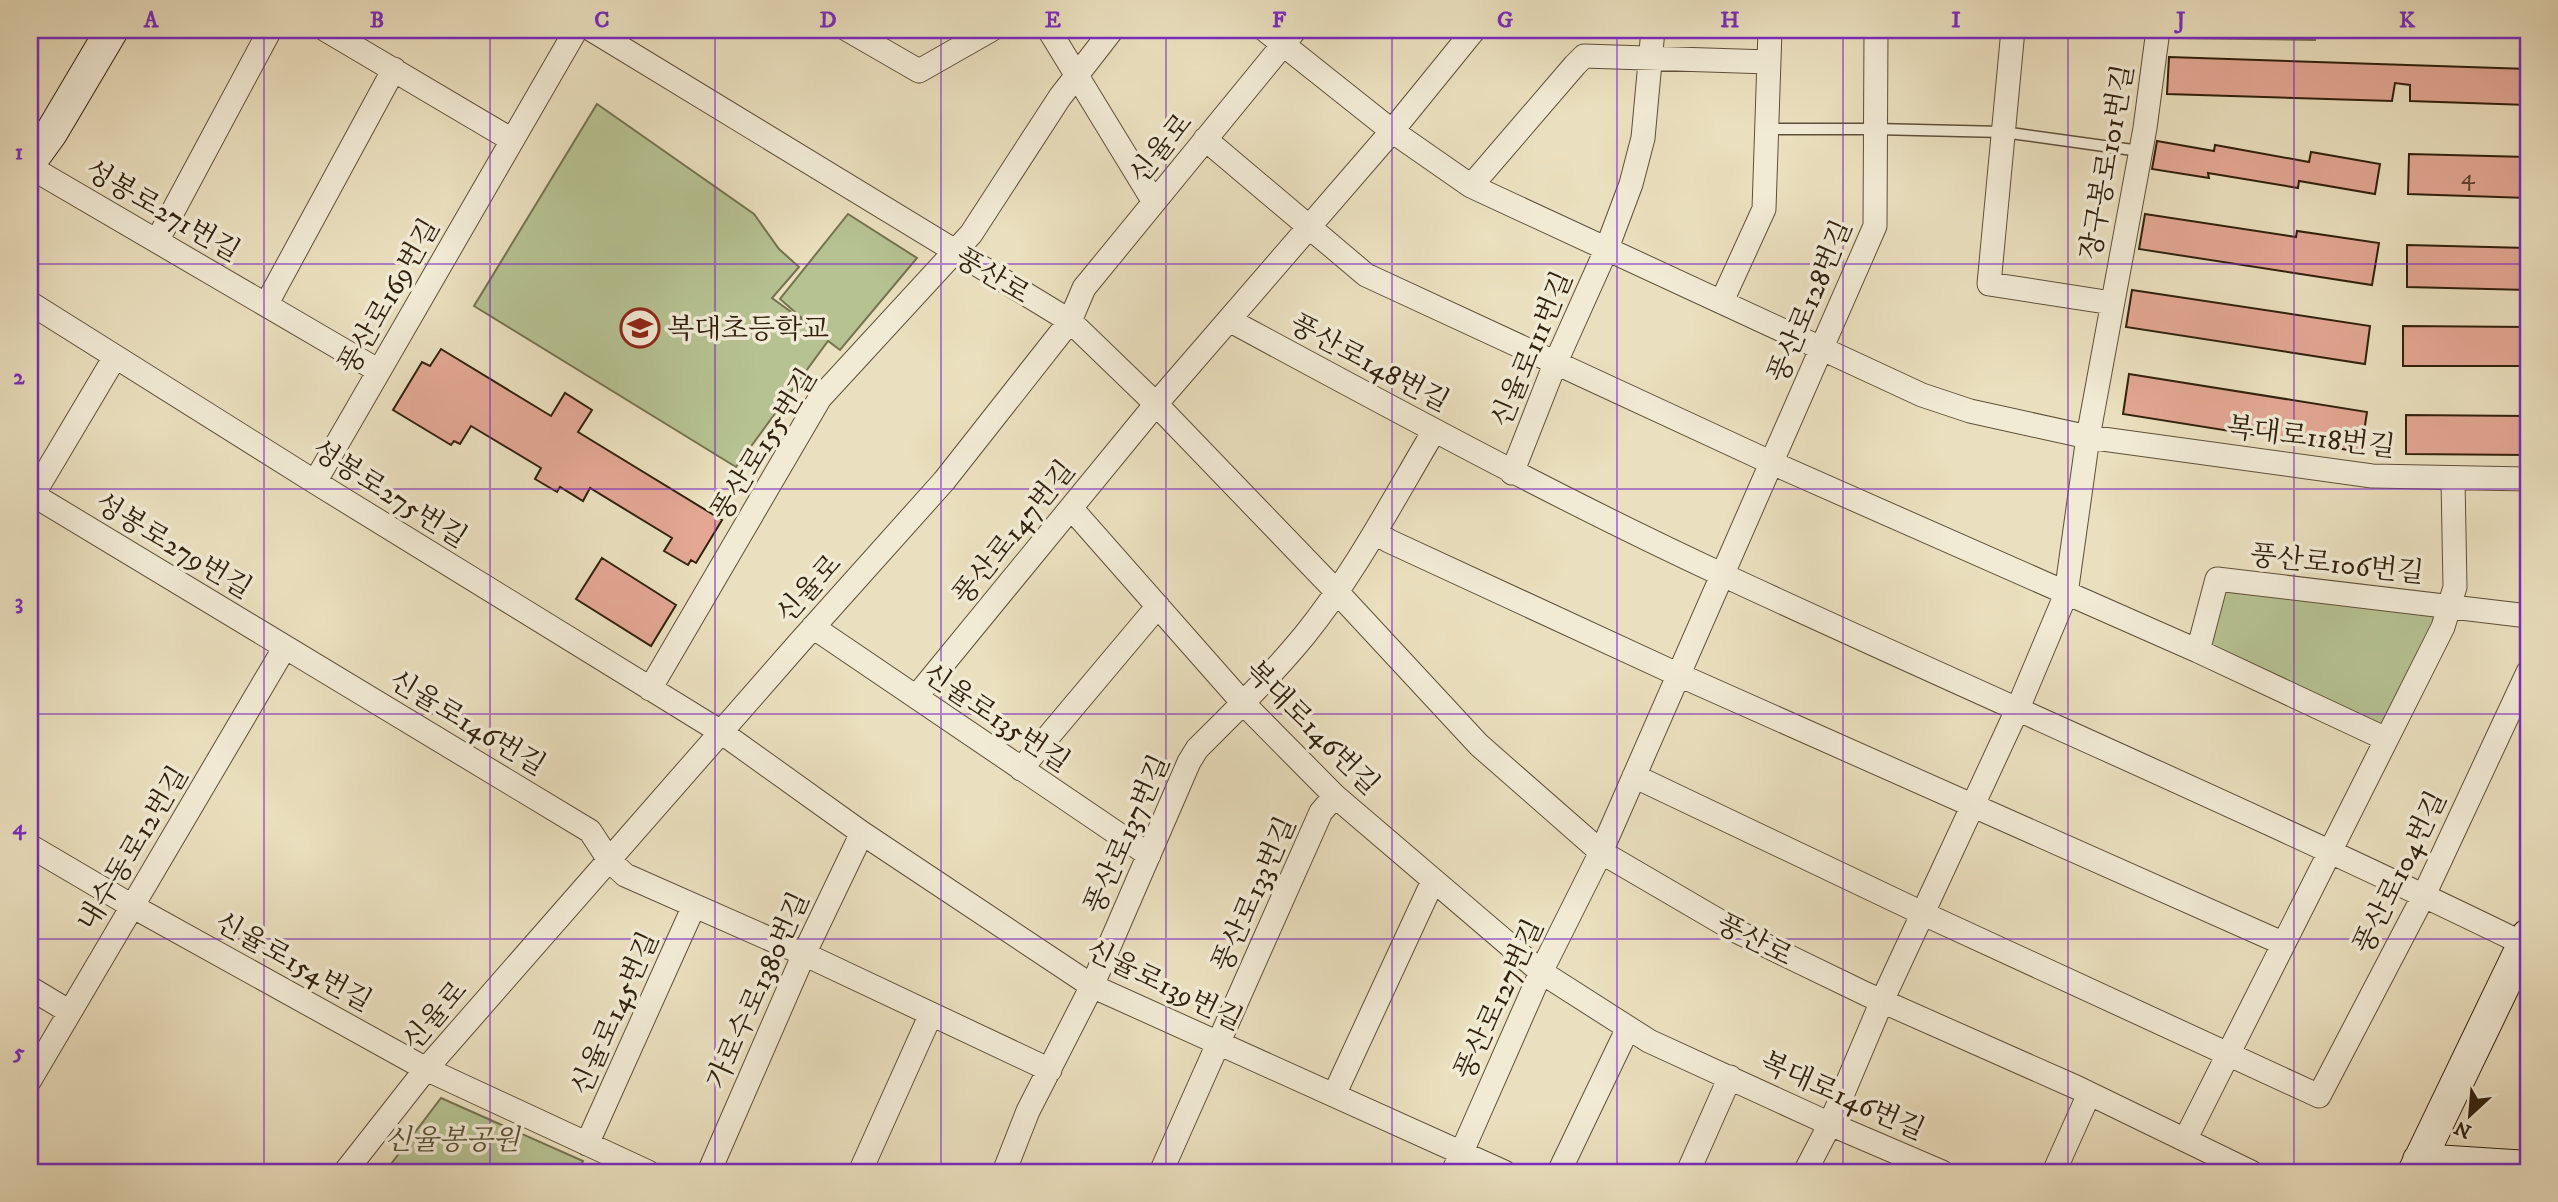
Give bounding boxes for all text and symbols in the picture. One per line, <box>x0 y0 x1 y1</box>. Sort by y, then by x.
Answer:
text: A <box>143 6 160 35</box>
text: B <box>370 6 384 35</box>
text: C <box>594 6 610 35</box>
text: D <box>819 6 837 35</box>
text: E <box>1045 6 1061 35</box>
text: F <box>1272 6 1287 35</box>
text: G <box>1497 6 1513 35</box>
text: H <box>1720 6 1740 35</box>
text: I <box>1951 6 1961 35</box>
text: J <box>2173 6 2186 35</box>
text: K <box>2399 6 2416 35</box>
street label: 장구봉로101번길 <box>2073 62 2142 263</box>
street label: 신율로 <box>1122 106 1200 191</box>
text: 1 <box>15 138 23 167</box>
street label: 성봉로271번길 <box>78 153 246 270</box>
house number: 4 <box>2461 162 2476 192</box>
street label: 풍산로169번길 <box>331 213 448 381</box>
street label: 풍산로128번길 <box>1760 215 1860 388</box>
street label: 풍산로 <box>948 240 1036 312</box>
street label: 신율로111번길 <box>1484 266 1581 433</box>
school or university icon: 복대초등학교 <box>619 307 661 349</box>
street label: 풍산로148번길 <box>1284 307 1455 420</box>
place label: 복대초등학교 <box>667 312 829 347</box>
street label: 풍산로155번길 <box>704 362 825 528</box>
text: 2 <box>13 363 25 392</box>
street label: 복대로118번길 <box>2224 410 2397 465</box>
street label: 성봉로275번길 <box>305 433 473 556</box>
street label: 풍산로147번길 <box>945 454 1083 612</box>
street label: 성봉로279번길 <box>88 486 258 607</box>
street label: 풍산로106번길 <box>2248 538 2426 591</box>
street label: 신율로 <box>769 547 849 631</box>
text: 3 <box>15 588 23 617</box>
street label: 복대로146번길 <box>1237 653 1387 803</box>
street label: 신율로135번길 <box>916 656 1076 780</box>
street label: 신율로146번길 <box>383 663 552 784</box>
street label: 풍산로137번길 <box>1077 750 1178 920</box>
street label: 내수동로12번길 <box>70 760 196 938</box>
street label: 풍산로104번길 <box>2346 786 2455 960</box>
street label: 풍산로133번길 <box>1205 811 1304 978</box>
text: 4 <box>12 813 27 842</box>
street label: 가로수로1380번길 <box>699 887 817 1095</box>
street label: 신율로154번길 <box>209 905 378 1020</box>
street label: 풍산로 <box>1710 906 1798 974</box>
street label: 풍산로127번길 <box>1447 914 1552 1086</box>
street label: 신율로145번길 <box>564 926 667 1101</box>
street label: 신율로139번길 <box>1080 932 1248 1038</box>
street label: 신율로 <box>395 974 475 1058</box>
text: 5 <box>12 1038 25 1067</box>
street label: 복대로146번길 <box>1755 1045 1930 1148</box>
north arrow <box>2436 1080 2506 1150</box>
text: N <box>2451 1115 2475 1143</box>
park label: 신율봉공원 <box>384 1123 522 1158</box>

